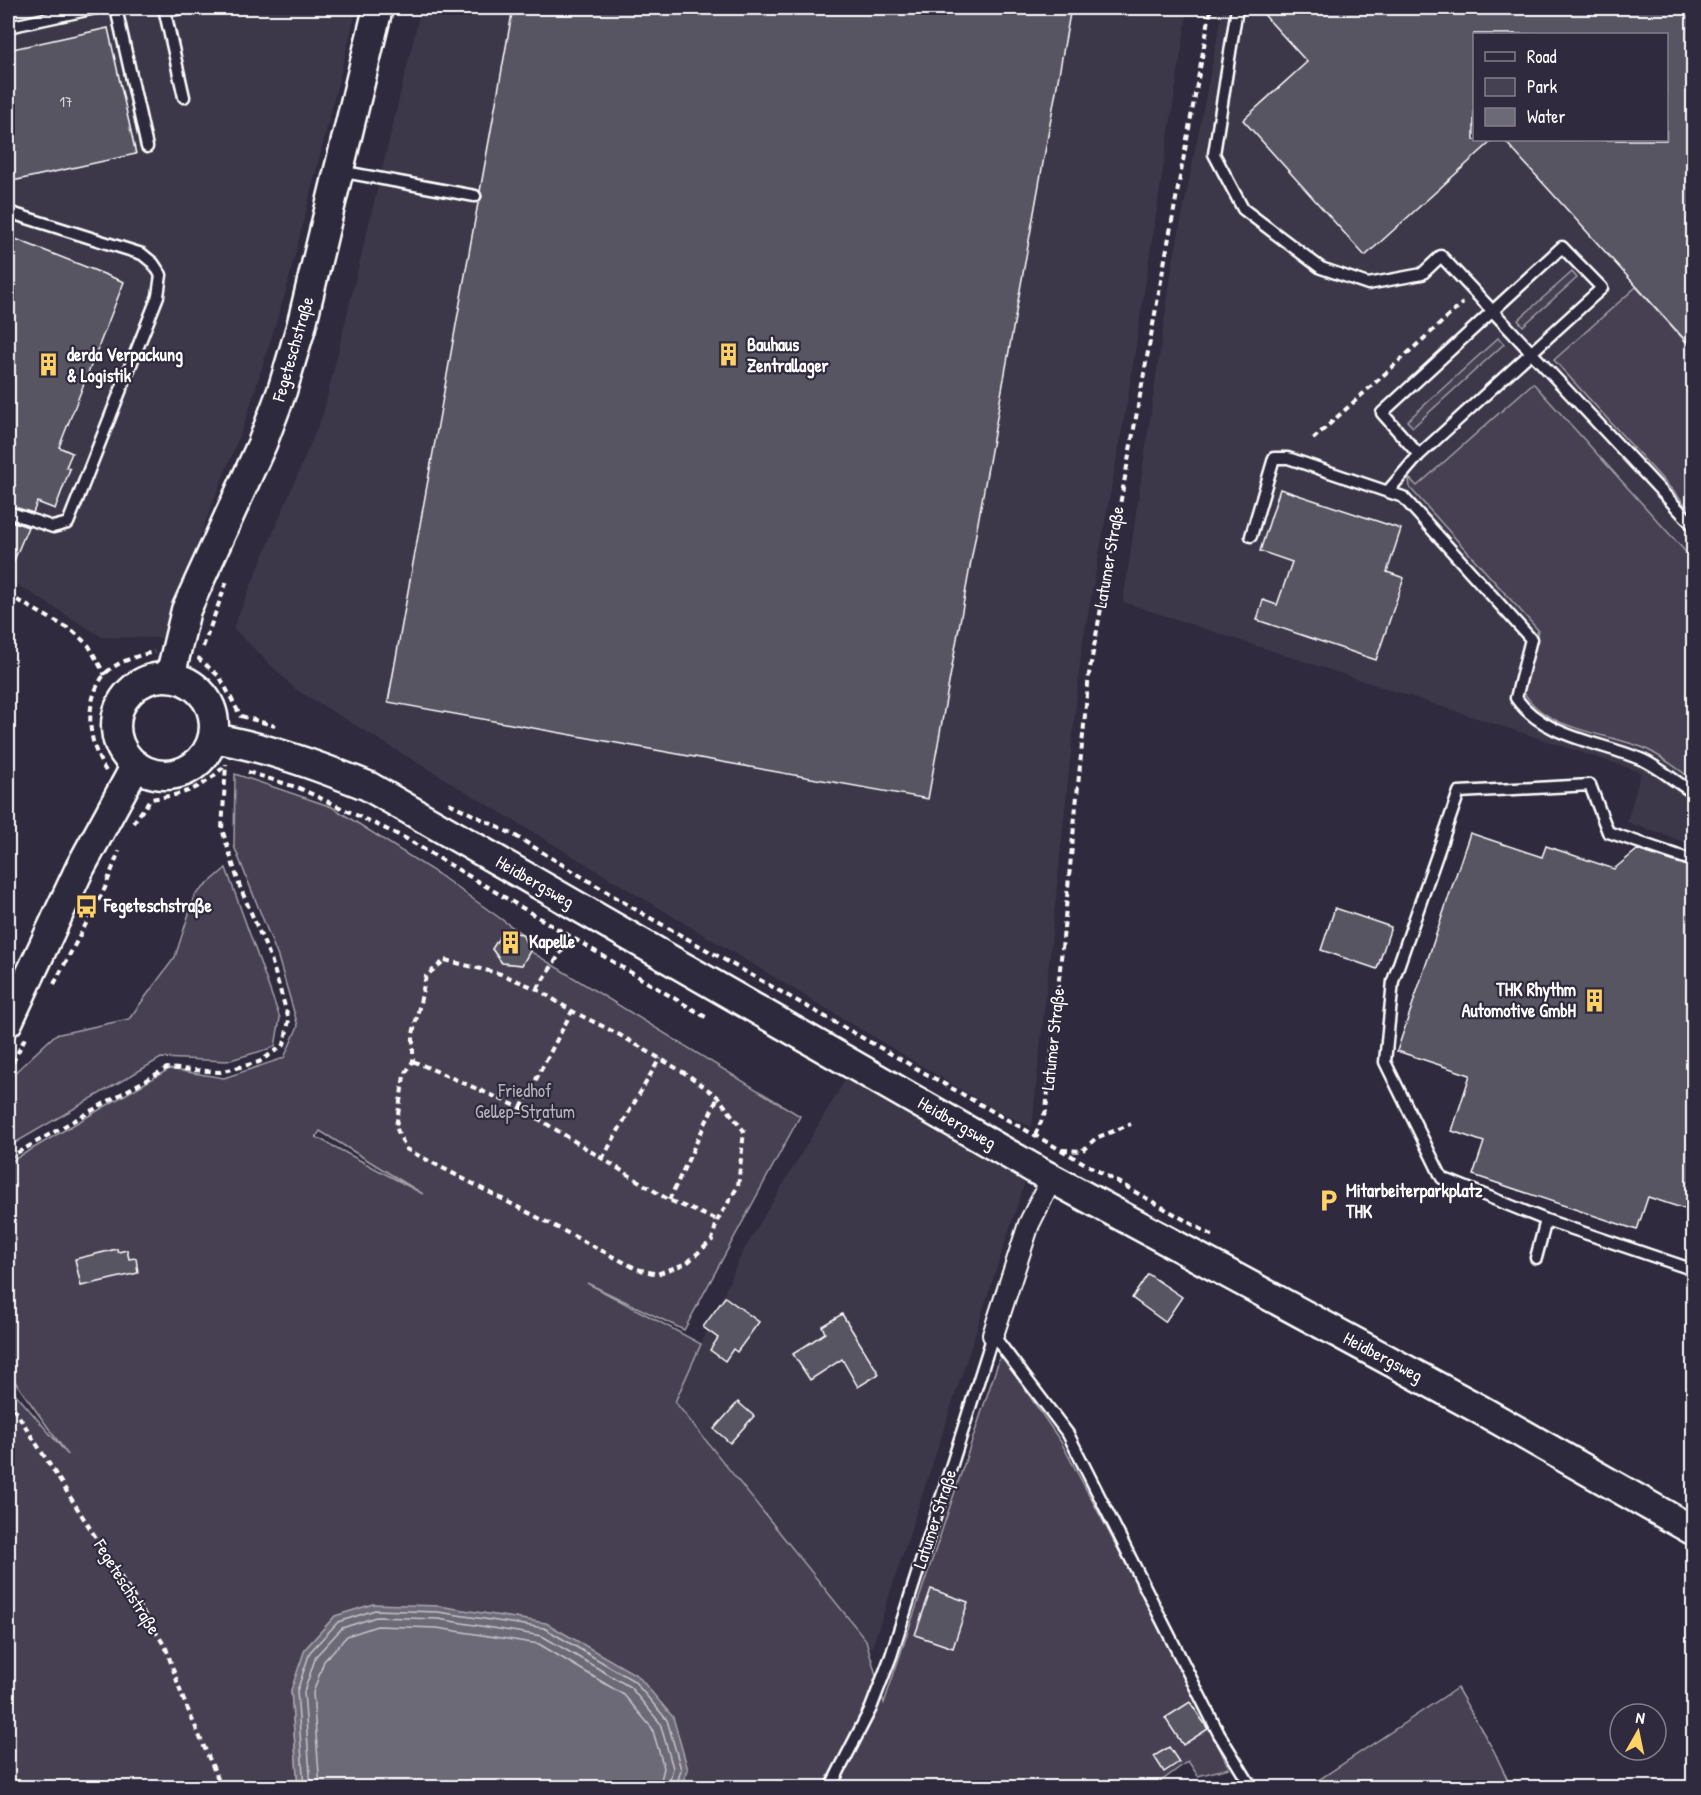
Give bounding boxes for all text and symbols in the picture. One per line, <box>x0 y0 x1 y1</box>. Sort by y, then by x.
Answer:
legend <box>1473 33 1668 141</box>
text: Road <box>1527 44 1557 69</box>
text: Park <box>1527 74 1558 99</box>
house number: 17 <box>60 91 72 112</box>
text: Water <box>1527 104 1565 129</box>
street label: Fegeteschstraße <box>265 294 319 405</box>
place label: Bauhaus Zentrallager <box>747 332 829 379</box>
place label: derda Verpackung & Logistik <box>67 342 183 389</box>
building icon: Bauhaus Zentrallager <box>716 342 742 368</box>
building icon: derda Verpackung & Logistik <box>36 352 62 378</box>
street label: Latumer Straße <box>1087 504 1130 610</box>
street label: Heidbergsweg <box>491 849 579 914</box>
bus stop icon: Fegeteschstraße <box>73 893 99 919</box>
place label: Fegeteschstraße <box>103 893 213 919</box>
building icon: Kapelle <box>498 929 524 955</box>
place label: Kapelle <box>529 929 576 955</box>
place label: THK Rhythm Automotive GmbH <box>1462 977 1577 1023</box>
street label: Latumer Straße <box>1035 987 1070 1091</box>
building icon: THK Rhythm Automotive GmbH <box>1581 987 1607 1013</box>
park label: Friedhof Gellep-Stratum <box>475 1078 575 1124</box>
street label: Heidbergsweg <box>913 1090 1001 1155</box>
place label: Mitarbeiterparkplatz THK <box>1345 1178 1483 1224</box>
parking icon: Mitarbeiterparkplatz THK <box>1315 1188 1341 1214</box>
street label: Heidbergsweg <box>1339 1325 1427 1388</box>
street label: Latumer Straße <box>907 1466 962 1572</box>
street label: Fegeteschstraße <box>88 1534 167 1639</box>
north arrow <box>1608 1702 1668 1762</box>
text: N <box>1634 1706 1647 1729</box>

